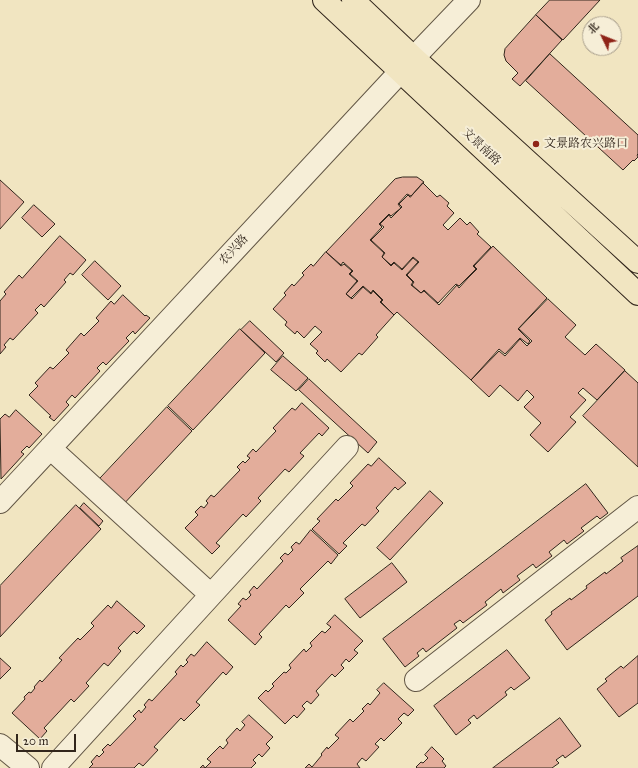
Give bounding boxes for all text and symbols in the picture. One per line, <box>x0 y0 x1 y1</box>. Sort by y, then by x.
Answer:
north arrow <box>582 16 622 56</box>
text: 北 <box>585 20 602 37</box>
street label: 文景南路 <box>459 125 503 169</box>
place label: 文景路农兴路口 <box>544 137 628 151</box>
marker: 文景路农兴路口 <box>531 139 541 149</box>
street label: 农兴路 <box>216 232 252 268</box>
scale bar <box>18 726 78 752</box>
text: 20 m <box>23 734 49 748</box>

